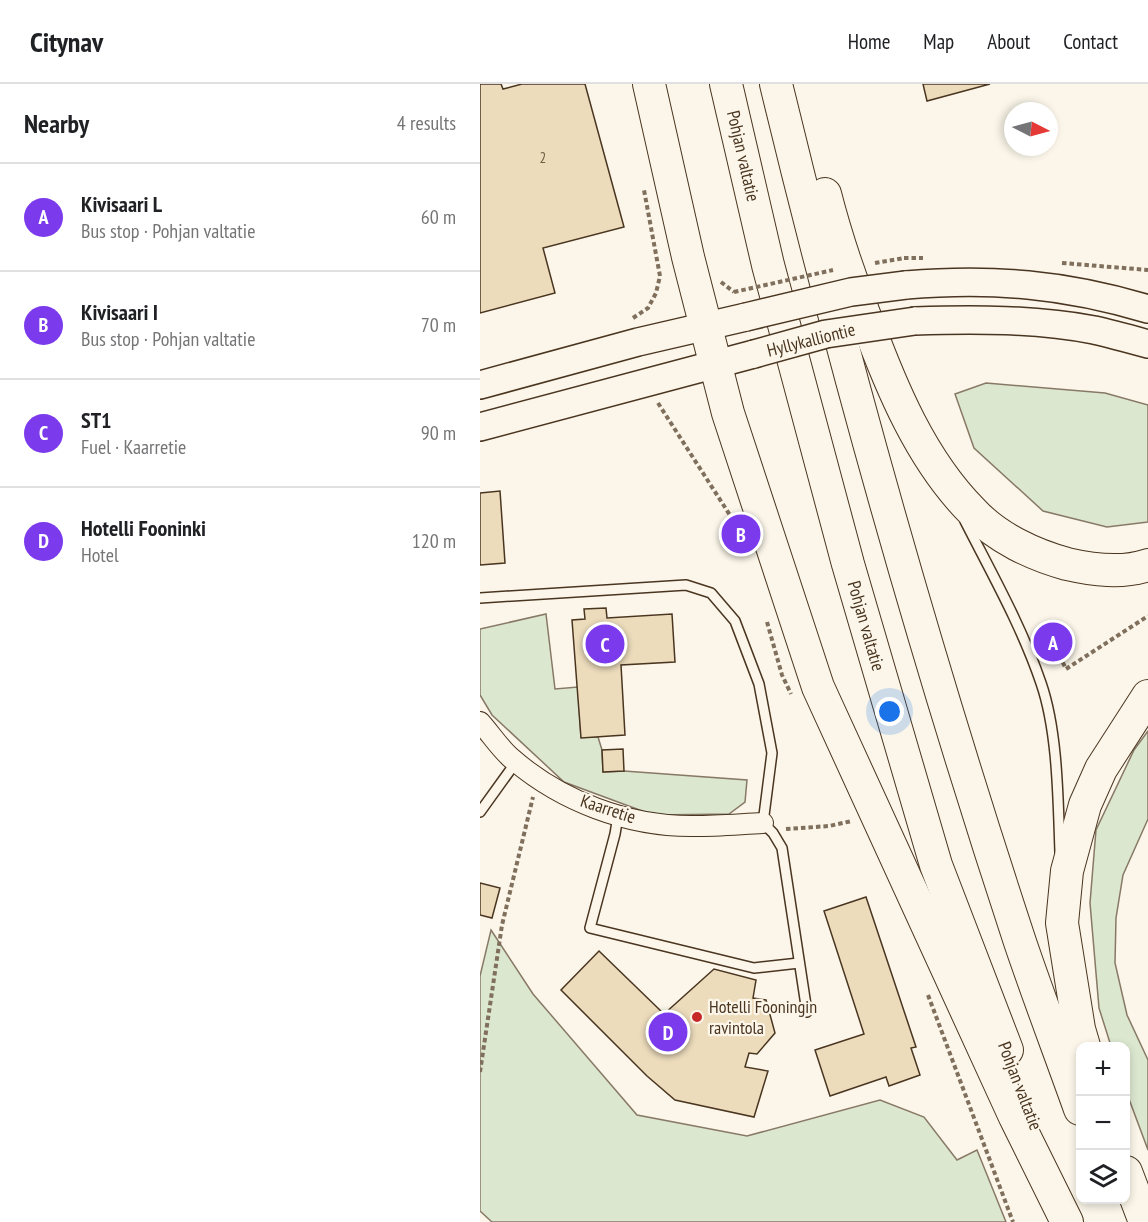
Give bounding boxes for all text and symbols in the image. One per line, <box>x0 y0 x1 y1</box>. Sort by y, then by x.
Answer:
text: Citynav <box>30 23 103 60</box>
text: Home <box>848 28 890 55</box>
text: Map <box>923 28 954 55</box>
text: About <box>987 28 1030 55</box>
text: Contact <box>1063 28 1118 55</box>
north arrow <box>1004 102 1058 156</box>
text: Nearby <box>24 107 89 140</box>
street label: Pohjan valtatie <box>722 108 765 204</box>
text: 4 results <box>397 110 456 136</box>
house number: 2 <box>540 148 546 167</box>
text: Kivisaari L <box>81 190 162 218</box>
text: A <box>38 204 49 230</box>
text: 60 m <box>421 204 456 230</box>
text: Bus stop · Pohjan valtatie <box>81 218 255 244</box>
text: Kivisaari I <box>81 298 158 326</box>
text: B <box>39 312 48 338</box>
text: 70 m <box>421 312 456 338</box>
street label: Hyllykalliontie <box>764 317 857 362</box>
text: Bus stop · Pohjan valtatie <box>81 326 255 352</box>
text: ST1 <box>81 406 112 434</box>
text: C <box>39 420 48 446</box>
text: 90 m <box>421 420 456 446</box>
text: Fuel · Kaarretie <box>81 434 186 460</box>
pin: B <box>722 512 760 556</box>
text: Hotelli Fooninki <box>81 514 206 542</box>
text: D <box>38 528 49 554</box>
text: 120 m <box>412 528 456 554</box>
text: Hotel <box>81 542 119 568</box>
street label: Pohjan valtatie <box>843 578 890 674</box>
pin: A <box>1034 620 1072 664</box>
pin: C <box>586 622 624 666</box>
your location <box>875 697 904 726</box>
street label: Kaarretie <box>578 789 639 828</box>
place label: Hotelli Fooningin ravintola <box>709 995 817 1039</box>
pin: D <box>648 1010 687 1054</box>
marker: Hotelli Fooningin ravintola <box>690 1010 704 1024</box>
street label: Pohjan valtatie <box>993 1038 1048 1133</box>
map controls <box>1076 1042 1130 1204</box>
button: + <box>1076 1042 1130 1096</box>
button: − <box>1076 1096 1130 1150</box>
button: layers <box>1076 1150 1130 1204</box>

